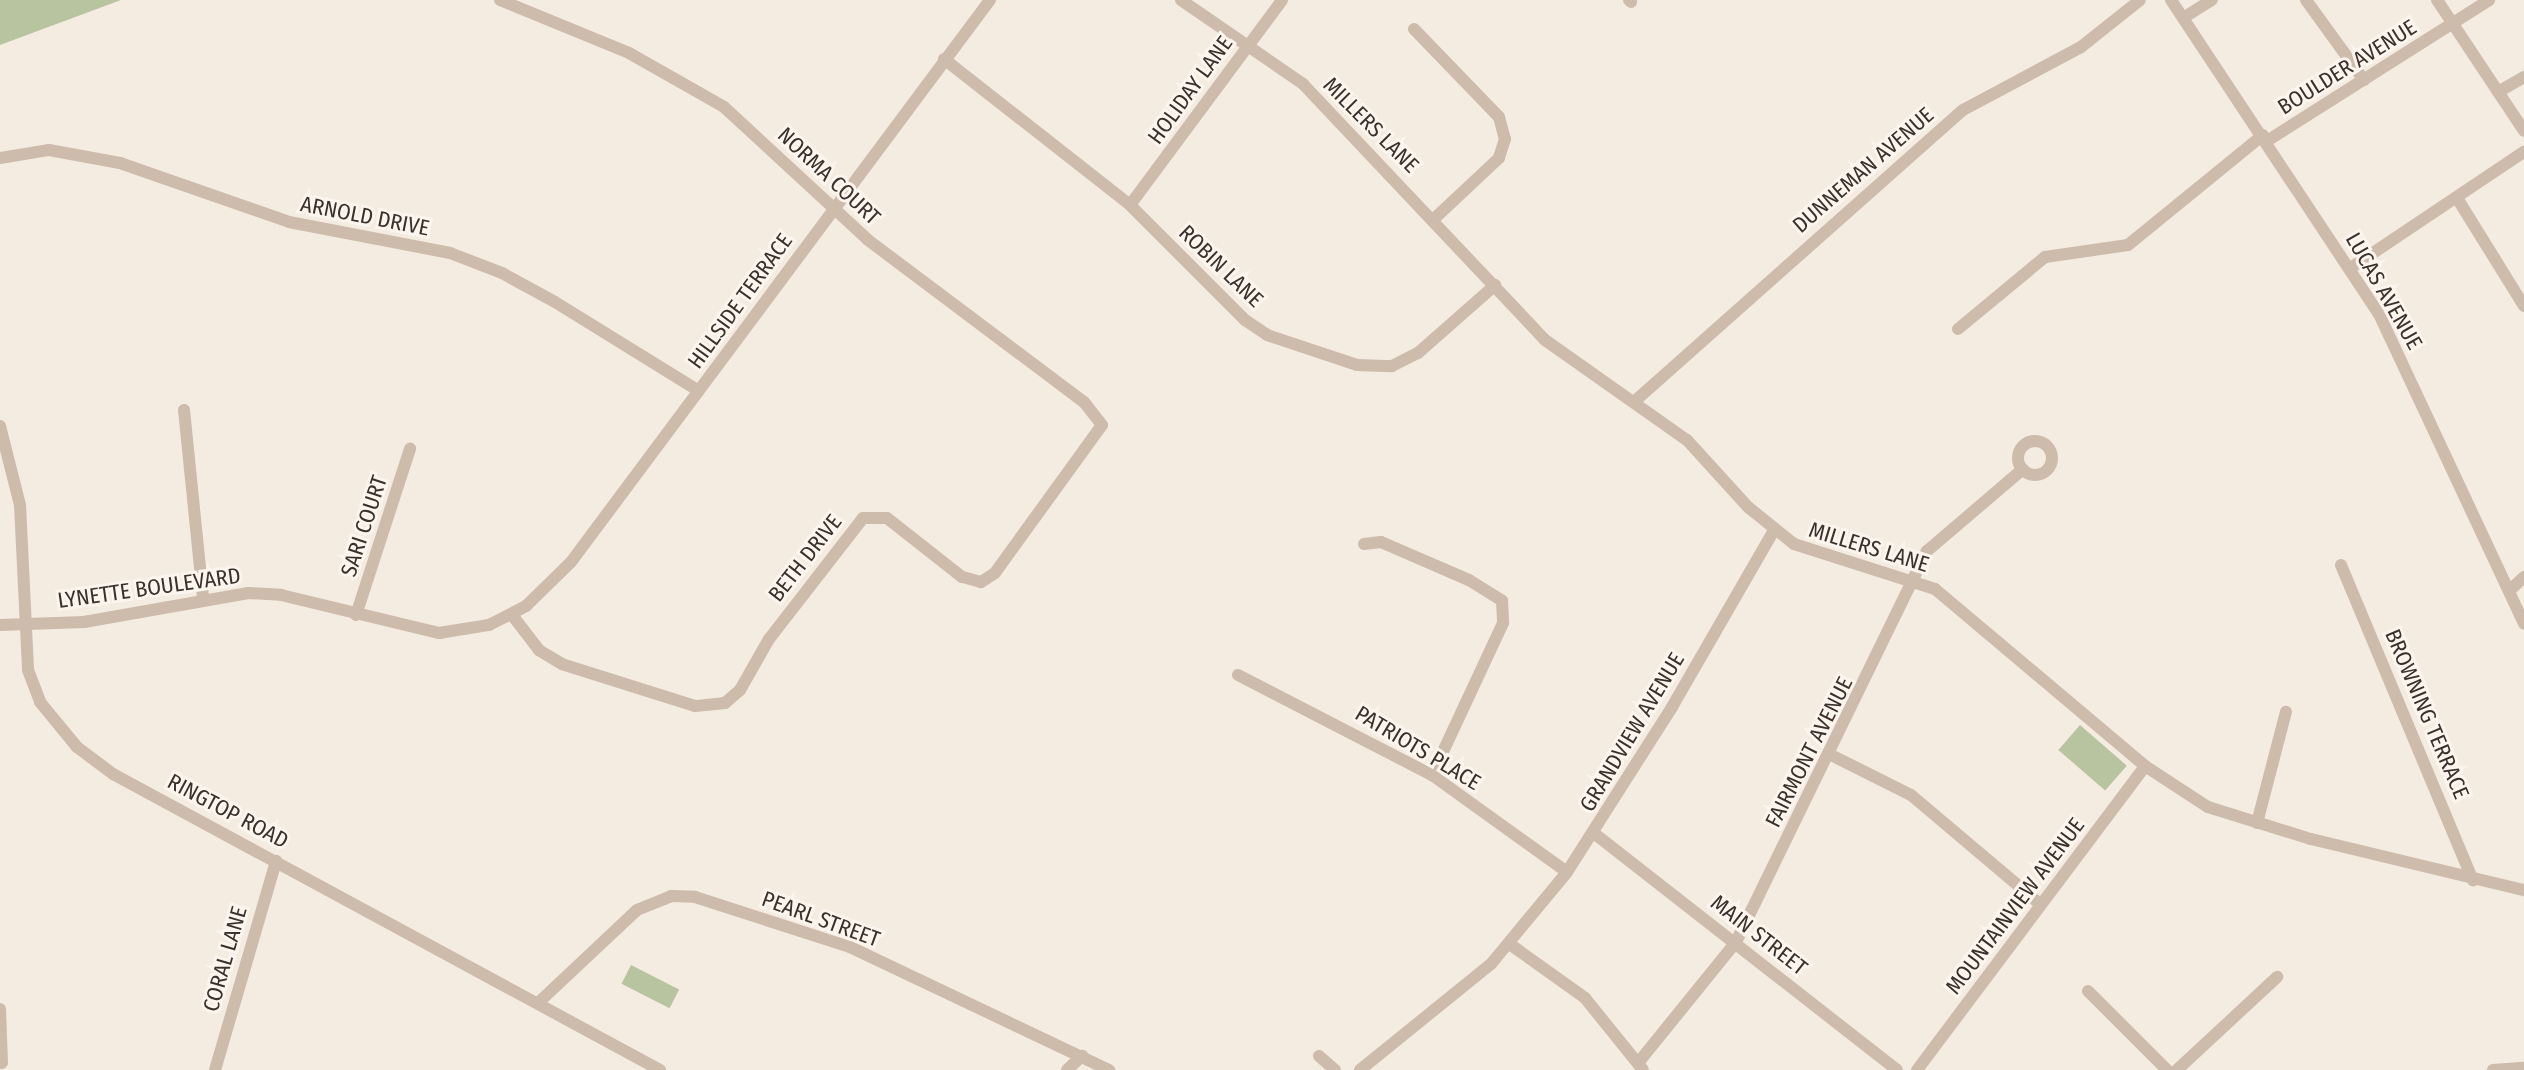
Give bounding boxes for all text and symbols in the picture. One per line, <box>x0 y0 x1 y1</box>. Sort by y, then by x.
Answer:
street label: BOULDER AVENUE <box>2273 14 2421 120</box>
street label: HOLIDAY LANE <box>1142 31 1238 149</box>
street label: MILLERS LANE <box>1318 72 1424 178</box>
street label: DUNNEMAN AVENUE <box>1787 102 1939 238</box>
street label: NORMA COURT <box>772 122 886 230</box>
street label: ARNOLD DRIVE <box>298 191 432 241</box>
street label: ROBIN LANE <box>1173 219 1269 313</box>
street label: HILLSIDE TERRACE <box>682 228 798 374</box>
street label: LUCAS AVENUE <box>2340 228 2428 354</box>
street label: SARI COURT <box>335 472 393 580</box>
street label: BETH DRIVE <box>763 509 847 607</box>
street label: MILLERS LANE <box>1806 516 1932 578</box>
street label: LYNETTE BOULEVARD <box>56 562 242 614</box>
street label: BROWNING TERRACE <box>2379 625 2475 803</box>
street label: GRANDVIEW AVENUE <box>1574 648 1690 816</box>
street label: FAIRMONT AVENUE <box>1760 672 1858 832</box>
street label: PATRIOTS PLACE <box>1351 700 1485 796</box>
street label: RINGTOP ROAD <box>163 768 293 854</box>
street label: MOUNTAINVIEW AVENUE <box>1940 813 2090 999</box>
street label: PEARL STREET <box>758 885 884 953</box>
street label: MAIN STREET <box>1706 889 1812 981</box>
street label: CORAL LANE <box>197 903 253 1015</box>

